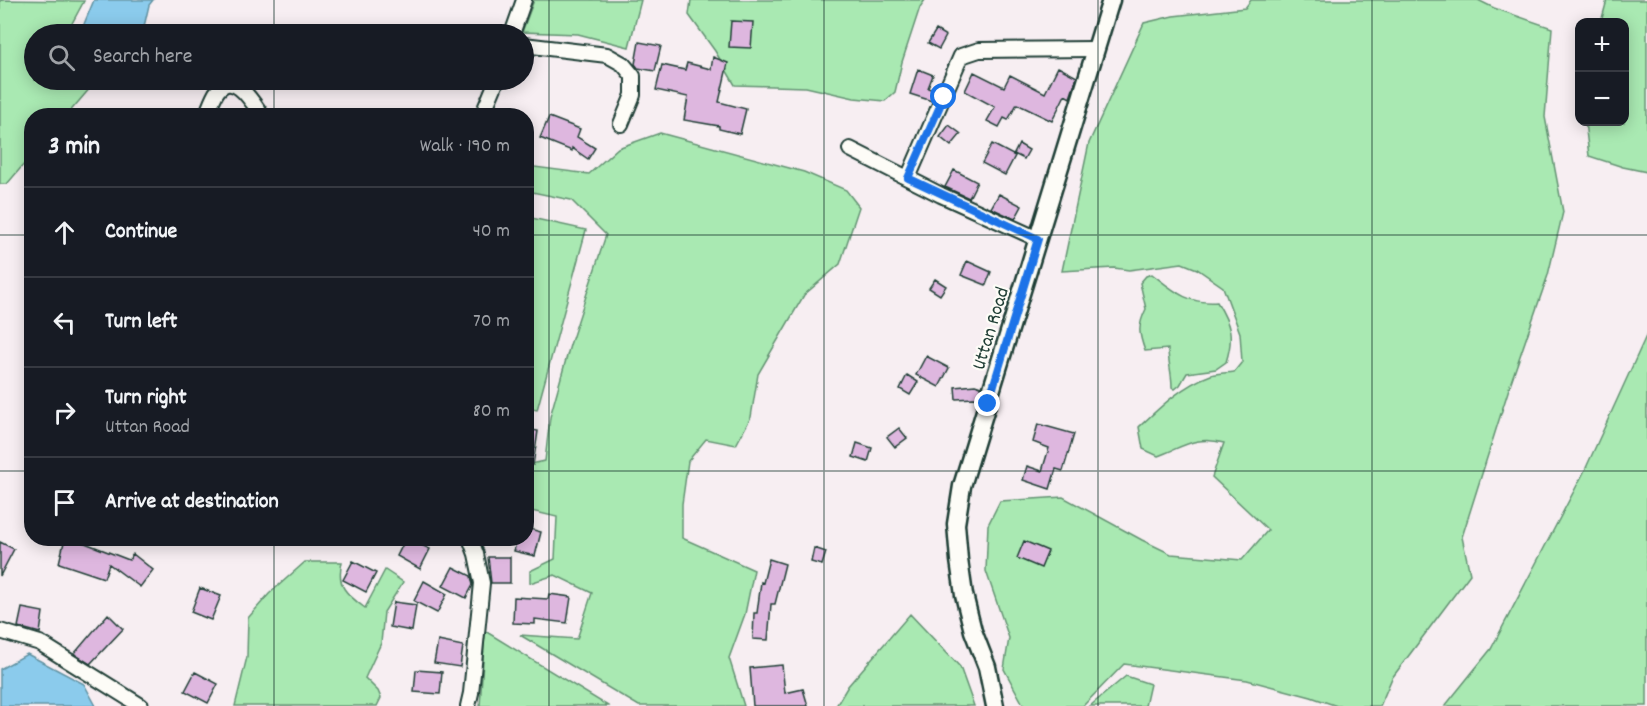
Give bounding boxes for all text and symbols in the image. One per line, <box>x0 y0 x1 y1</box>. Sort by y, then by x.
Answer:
map controls <box>1575 18 1629 126</box>
button: + <box>1575 18 1629 72</box>
search box <box>24 24 534 90</box>
icon: search <box>45 41 78 74</box>
text: Search here <box>93 42 192 73</box>
button: − <box>1575 72 1629 126</box>
route start <box>930 83 956 109</box>
text: 3 min <box>48 129 100 166</box>
text: Walk · 190 m <box>420 133 510 161</box>
icon: ahead <box>48 216 81 249</box>
text: Continue <box>105 217 177 248</box>
text: 40 m <box>472 218 510 246</box>
street label: Uttan Road <box>966 284 1018 374</box>
icon: left <box>48 306 81 339</box>
text: Turn left <box>105 307 177 338</box>
text: 70 m <box>473 308 510 336</box>
text: Turn right <box>105 383 187 414</box>
route end <box>974 390 1000 416</box>
icon: right <box>48 396 81 429</box>
text: 80 m <box>473 398 510 426</box>
text: Uttan Road <box>105 414 190 442</box>
icon: arrive <box>48 486 81 519</box>
text: Arrive at destination <box>105 487 279 518</box>

